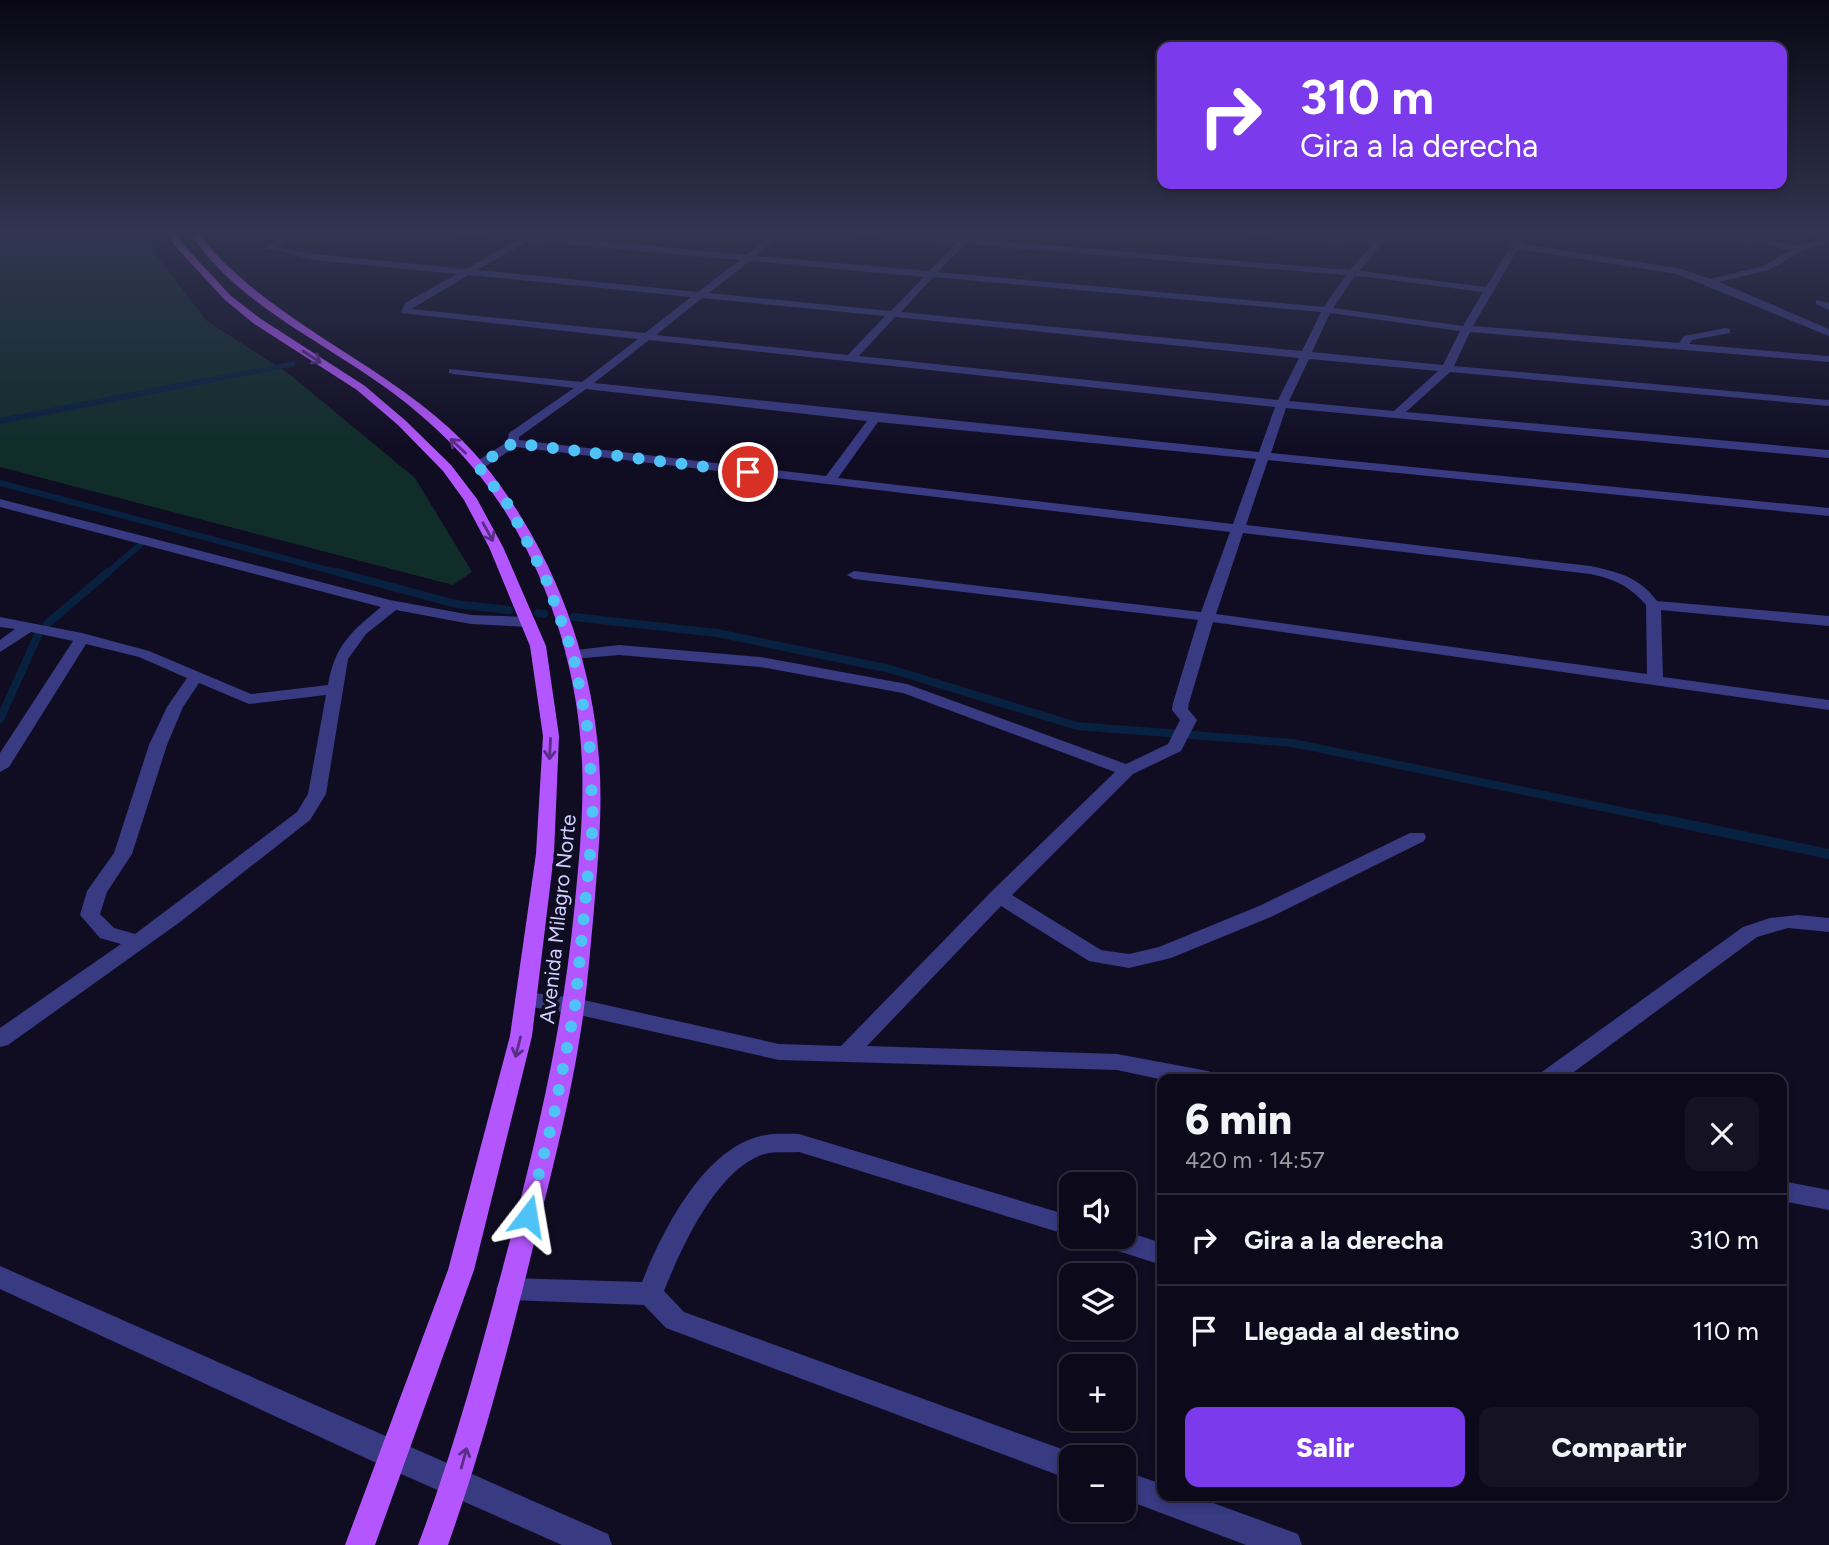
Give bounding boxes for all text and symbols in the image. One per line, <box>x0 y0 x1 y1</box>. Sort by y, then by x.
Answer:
text: 310 m <box>1300 67 1434 126</box>
icon: right <box>1185 70 1276 161</box>
text: Gira a la derecha <box>1300 127 1538 165</box>
one-way arrow <box>302 350 322 364</box>
one-way arrow <box>449 438 466 455</box>
pin <box>718 442 778 502</box>
icon: arrive <box>729 453 767 491</box>
one-way arrow <box>482 522 496 542</box>
one-way arrow <box>544 737 557 760</box>
street label: Avenida Milagro Norte <box>534 813 581 1025</box>
one-way arrow <box>511 1036 524 1058</box>
text: 6 min <box>1185 1094 1292 1145</box>
button: close <box>1685 1097 1759 1171</box>
text: 420 m · 14:57 <box>1185 1146 1325 1174</box>
map controls <box>1059 1172 1136 1522</box>
button: sound <box>1059 1172 1136 1249</box>
position arrow <box>491 1179 565 1253</box>
icon: right <box>1185 1221 1223 1259</box>
text: Gira a la derecha <box>1244 1224 1444 1256</box>
text: 310 m <box>1689 1224 1759 1256</box>
button: layers <box>1059 1263 1136 1340</box>
icon: arrive <box>1185 1312 1223 1350</box>
text: Llegada al destino <box>1244 1315 1459 1347</box>
text: 110 m <box>1692 1315 1759 1347</box>
button: + <box>1059 1354 1136 1431</box>
button: Salir <box>1185 1407 1465 1487</box>
button: Compartir <box>1479 1407 1759 1487</box>
button: − <box>1059 1445 1136 1522</box>
one-way arrow <box>458 1447 471 1469</box>

